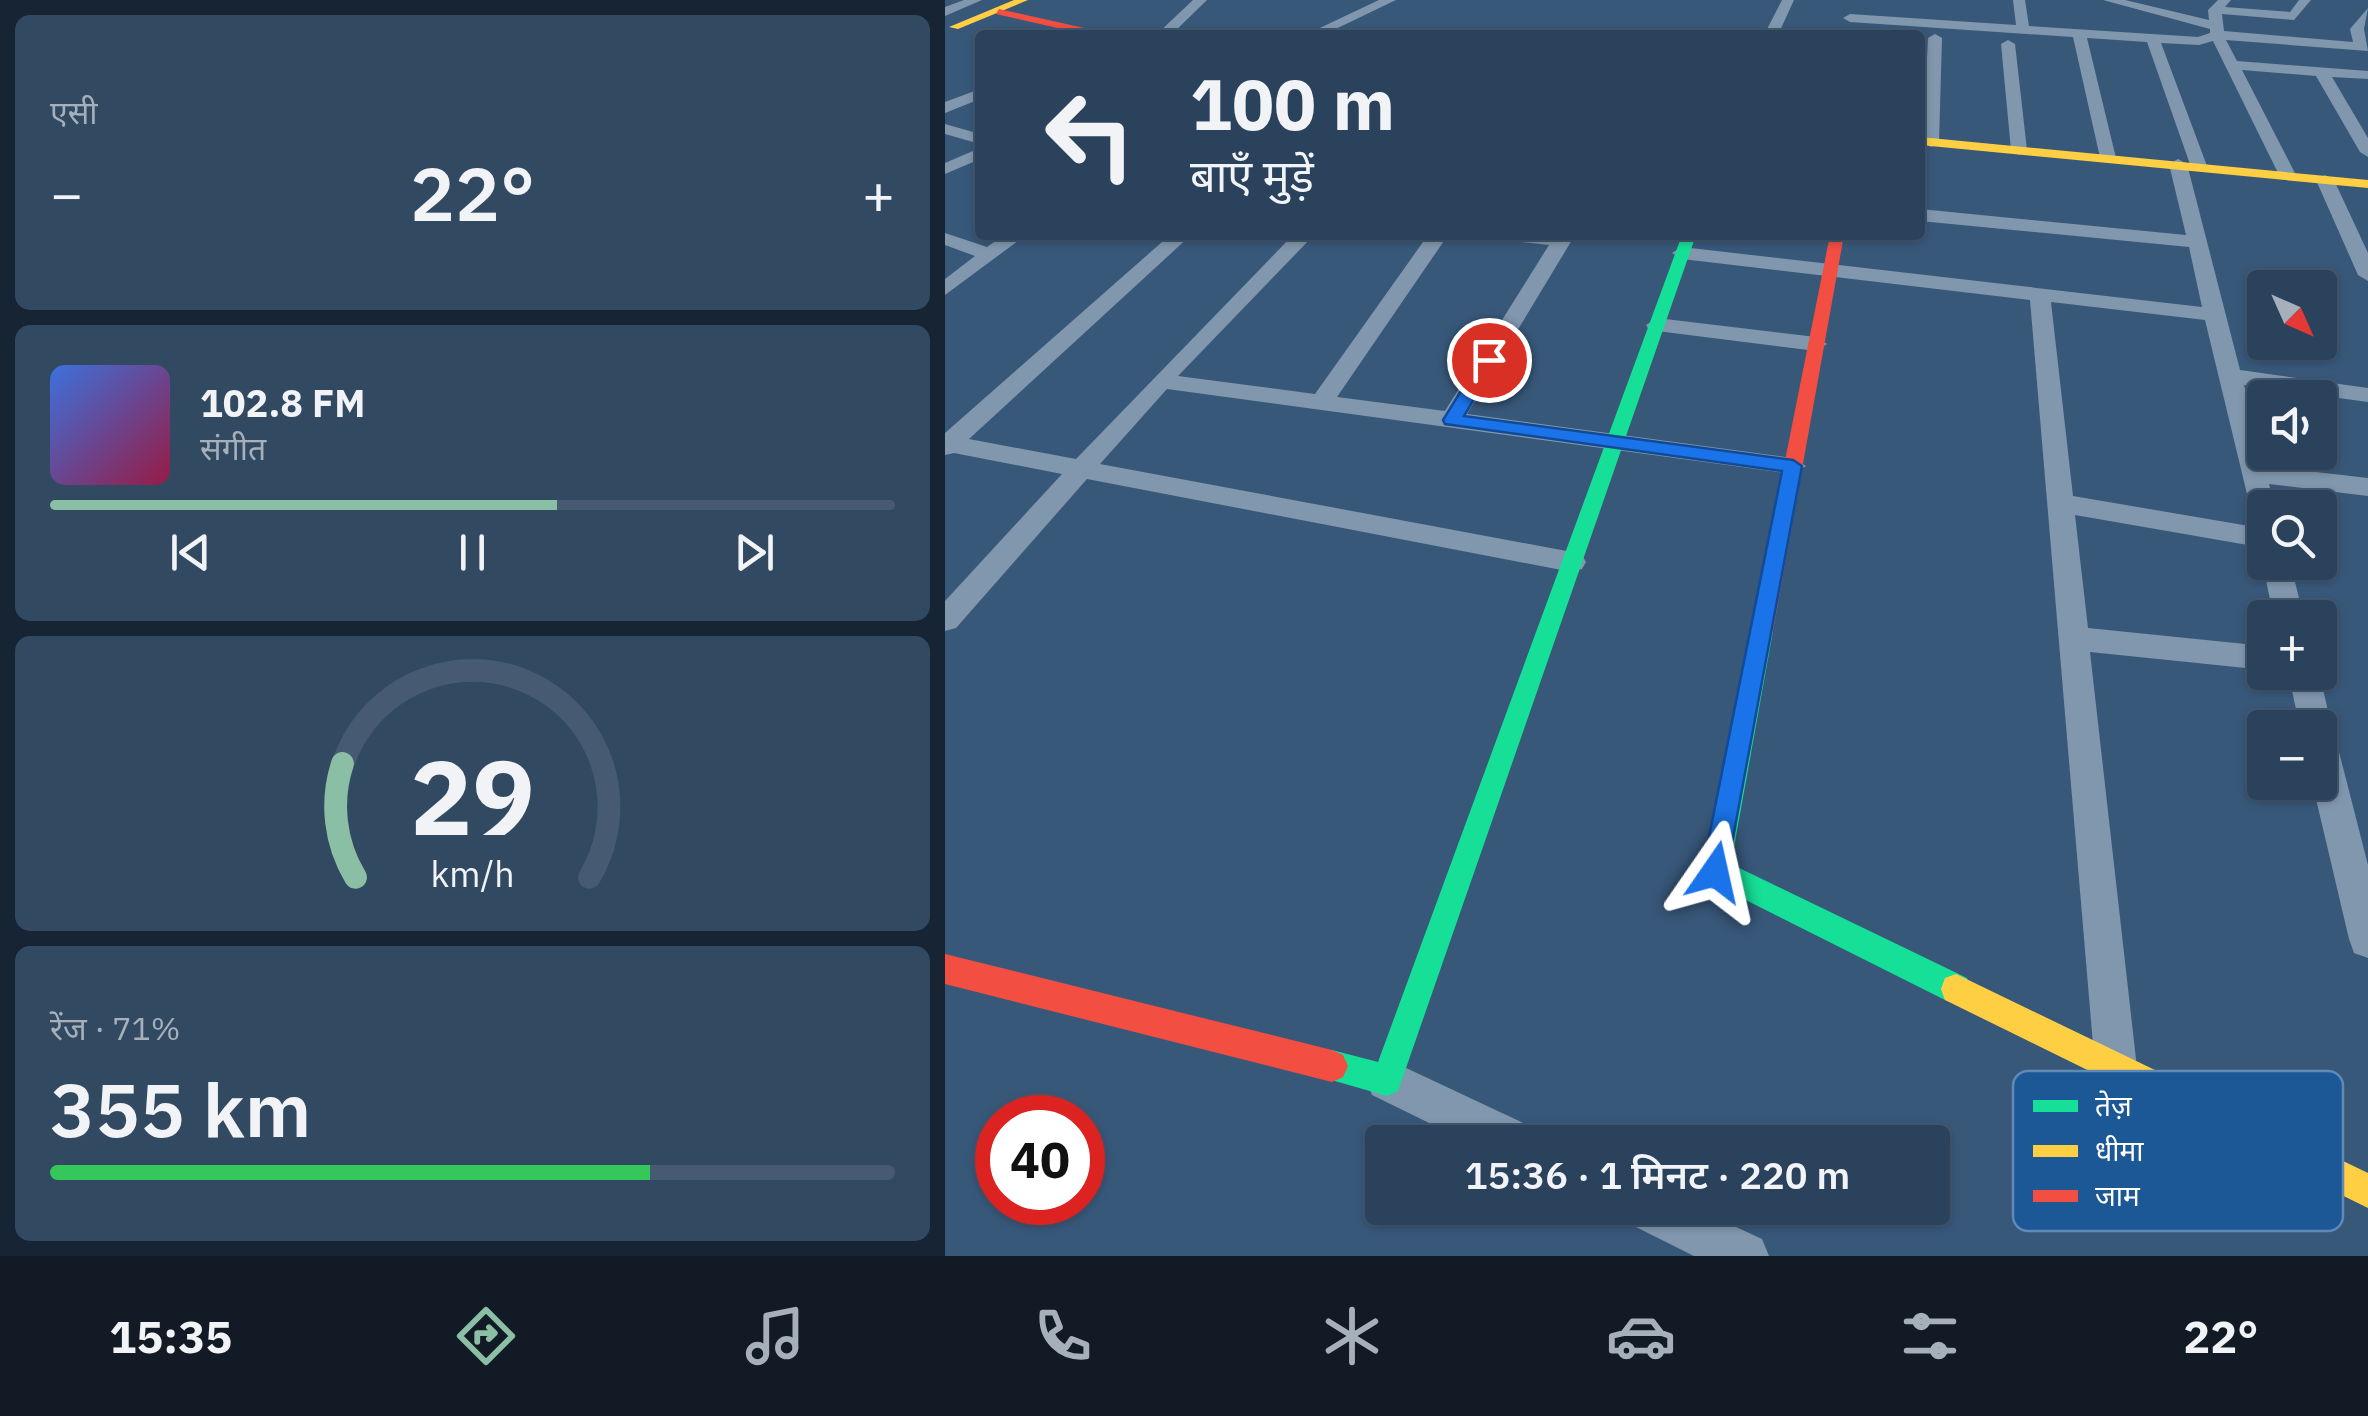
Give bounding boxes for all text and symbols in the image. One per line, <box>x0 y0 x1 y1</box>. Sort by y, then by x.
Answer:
text: 100 m <box>1190 58 1395 149</box>
icon: left <box>1025 70 1155 200</box>
text: एसी <box>50 91 98 133</box>
text: 22° <box>410 144 535 242</box>
text: बाएँ मुड़ें <box>1190 146 1314 204</box>
text: − <box>50 158 83 229</box>
text: + <box>862 158 895 229</box>
north arrow <box>2247 270 2337 360</box>
map controls <box>2247 270 2337 800</box>
pin <box>1447 318 1532 403</box>
icon: arrive <box>1462 333 1517 388</box>
text: 102.8 FM <box>200 378 365 427</box>
button: sound <box>2247 380 2337 470</box>
text: संगीत <box>200 427 266 469</box>
button: search <box>2247 490 2337 580</box>
icon: previous <box>163 525 218 580</box>
icon: pause <box>445 525 500 580</box>
icon: next <box>727 525 782 580</box>
button: + <box>2247 600 2337 690</box>
button: − <box>2247 710 2337 800</box>
text: 29 <box>410 728 535 864</box>
position arrow <box>1663 820 1767 924</box>
text: km/h <box>430 850 515 897</box>
text: रेंज · 71% <box>50 1007 180 1049</box>
text: 355 km <box>50 1060 311 1158</box>
legend <box>2013 1071 2343 1231</box>
text: तेज़ <box>2095 1087 2133 1124</box>
speed limit sign: 40 <box>975 1095 1105 1225</box>
text: धीमा <box>2095 1132 2144 1169</box>
text: 15:36 · 1 मिनट · 220 m <box>1465 1150 1850 1199</box>
text: जाम <box>2095 1177 2141 1214</box>
icon: directions <box>451 1301 521 1371</box>
icon: music <box>740 1301 810 1371</box>
icon: phone <box>1028 1301 1098 1371</box>
icon: climate <box>1317 1301 1387 1371</box>
icon: car <box>1606 1301 1676 1371</box>
icon: filters <box>1895 1301 1965 1371</box>
text: 15:35 <box>109 1307 232 1365</box>
text: 22° <box>2183 1307 2259 1365</box>

